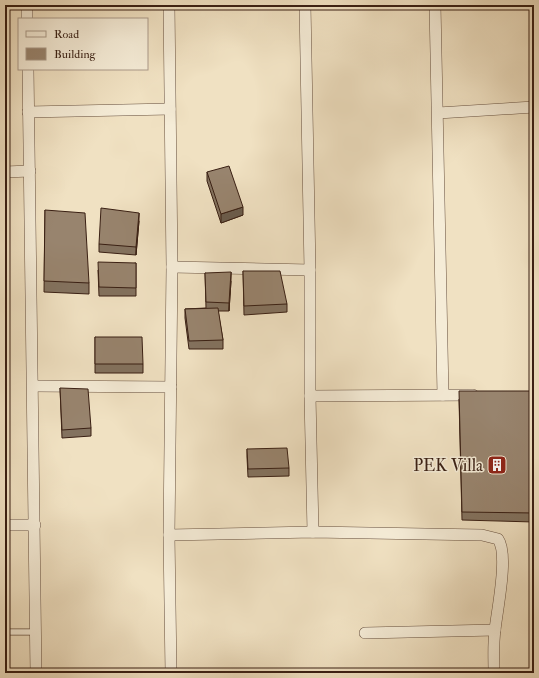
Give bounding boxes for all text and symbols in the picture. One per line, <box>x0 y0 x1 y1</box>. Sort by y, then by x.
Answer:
legend <box>18 18 148 70</box>
text: Road <box>54 27 79 42</box>
text: Building <box>54 47 97 62</box>
building icon: PEK Villa <box>486 454 508 476</box>
place label: PEK Villa <box>413 455 484 476</box>

